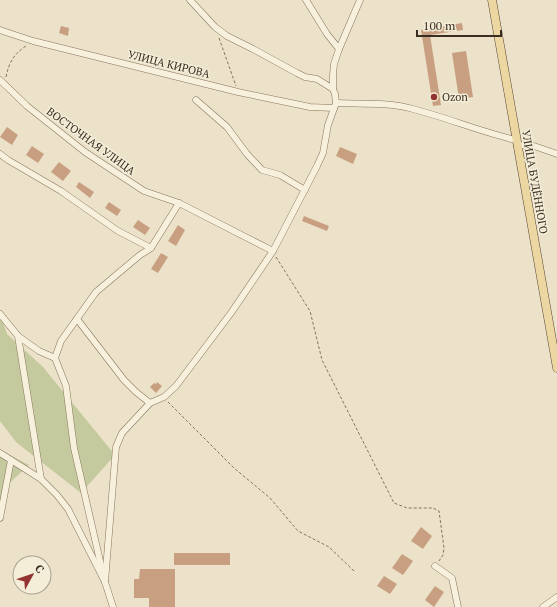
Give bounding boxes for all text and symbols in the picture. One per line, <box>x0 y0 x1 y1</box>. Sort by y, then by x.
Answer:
scale bar <box>417 12 501 38</box>
text: 100 m <box>423 18 456 33</box>
street label: УЛИЦА КИРОВА <box>126 47 212 81</box>
place label: Ozon <box>442 90 468 104</box>
marker: Ozon <box>429 92 439 102</box>
street label: ВОСТОЧНАЯ УЛИЦА <box>44 104 138 178</box>
street label: УЛИЦА БУДЁННОГО <box>519 129 551 235</box>
north arrow <box>12 555 52 595</box>
text: С <box>32 561 47 576</box>

